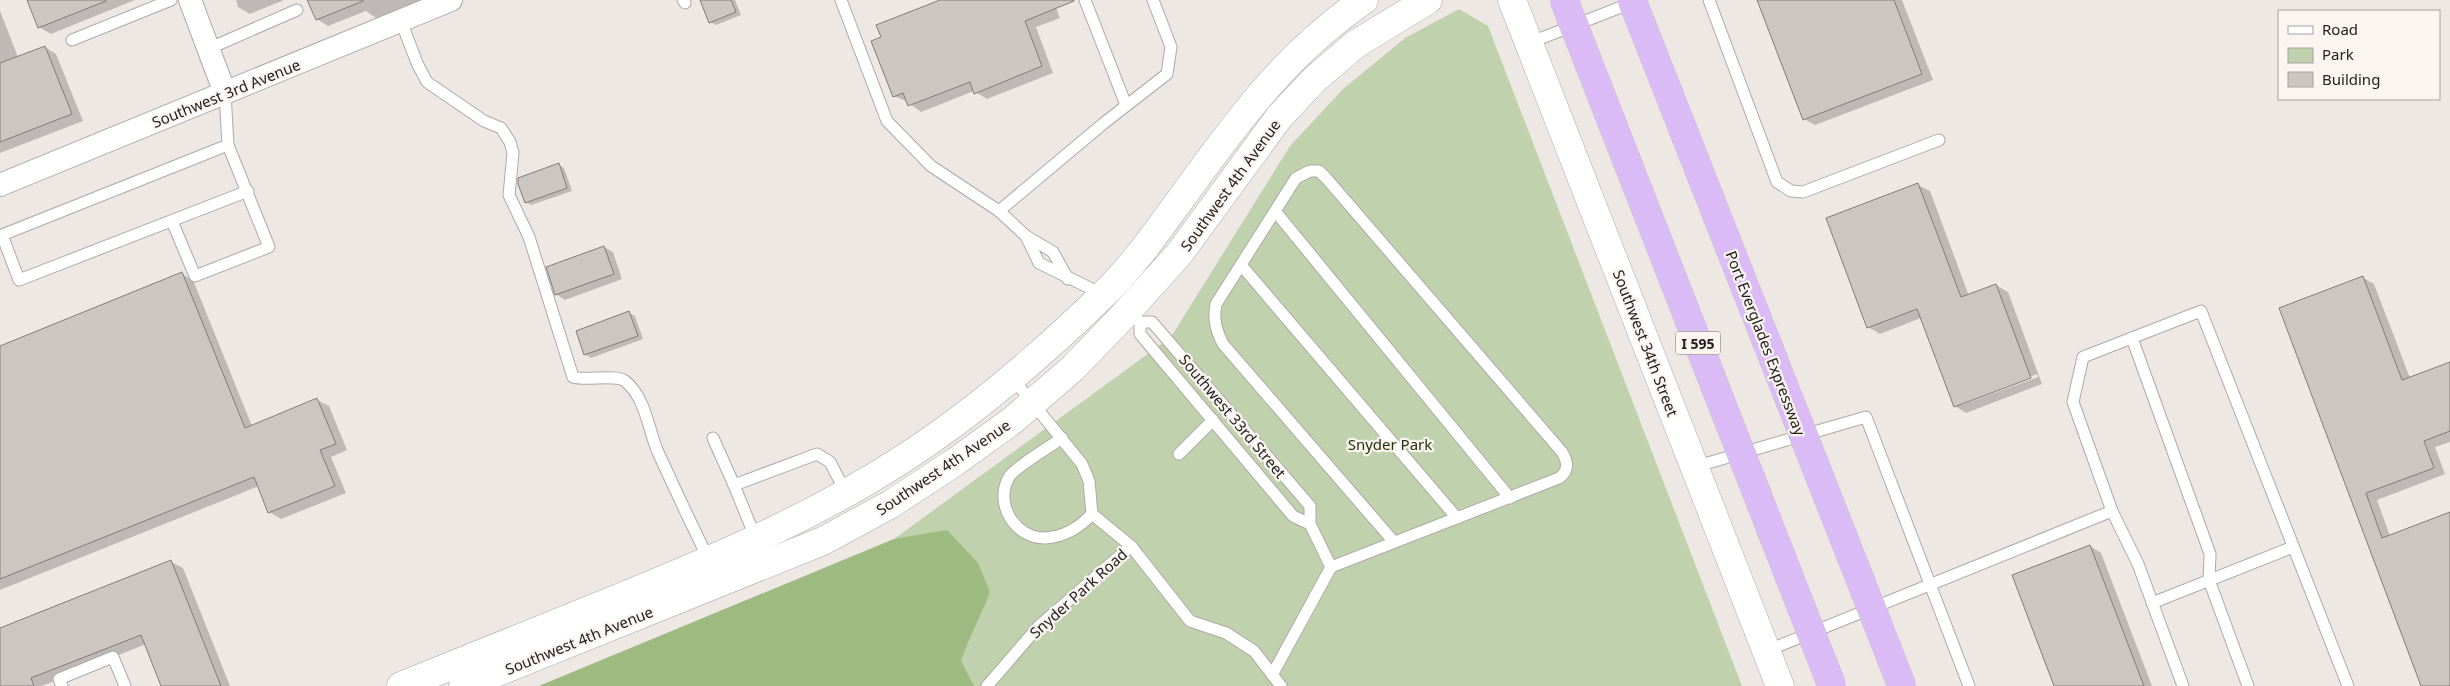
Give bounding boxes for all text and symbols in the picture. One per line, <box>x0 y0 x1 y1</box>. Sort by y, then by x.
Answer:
legend <box>2278 10 2440 100</box>
text: Road <box>2322 19 2358 39</box>
text: Park <box>2322 44 2354 64</box>
street label: Southwest 3rd Avenue <box>149 54 303 132</box>
text: Building <box>2322 69 2380 89</box>
street label: Southwest 4th Avenue <box>1176 115 1284 255</box>
street label: Port Everglades Expressway <box>1721 248 1811 439</box>
street label: Southwest 34th Street <box>1609 267 1683 420</box>
road number: I 595 <box>1676 332 1720 354</box>
street label: Southwest 33rd Street <box>1175 350 1291 483</box>
street label: Southwest 4th Avenue <box>872 415 1014 519</box>
park label: Snyder Park <box>1348 434 1432 454</box>
street label: Snyder Park Road <box>1025 544 1131 642</box>
street label: Southwest 4th Avenue <box>502 601 656 679</box>

